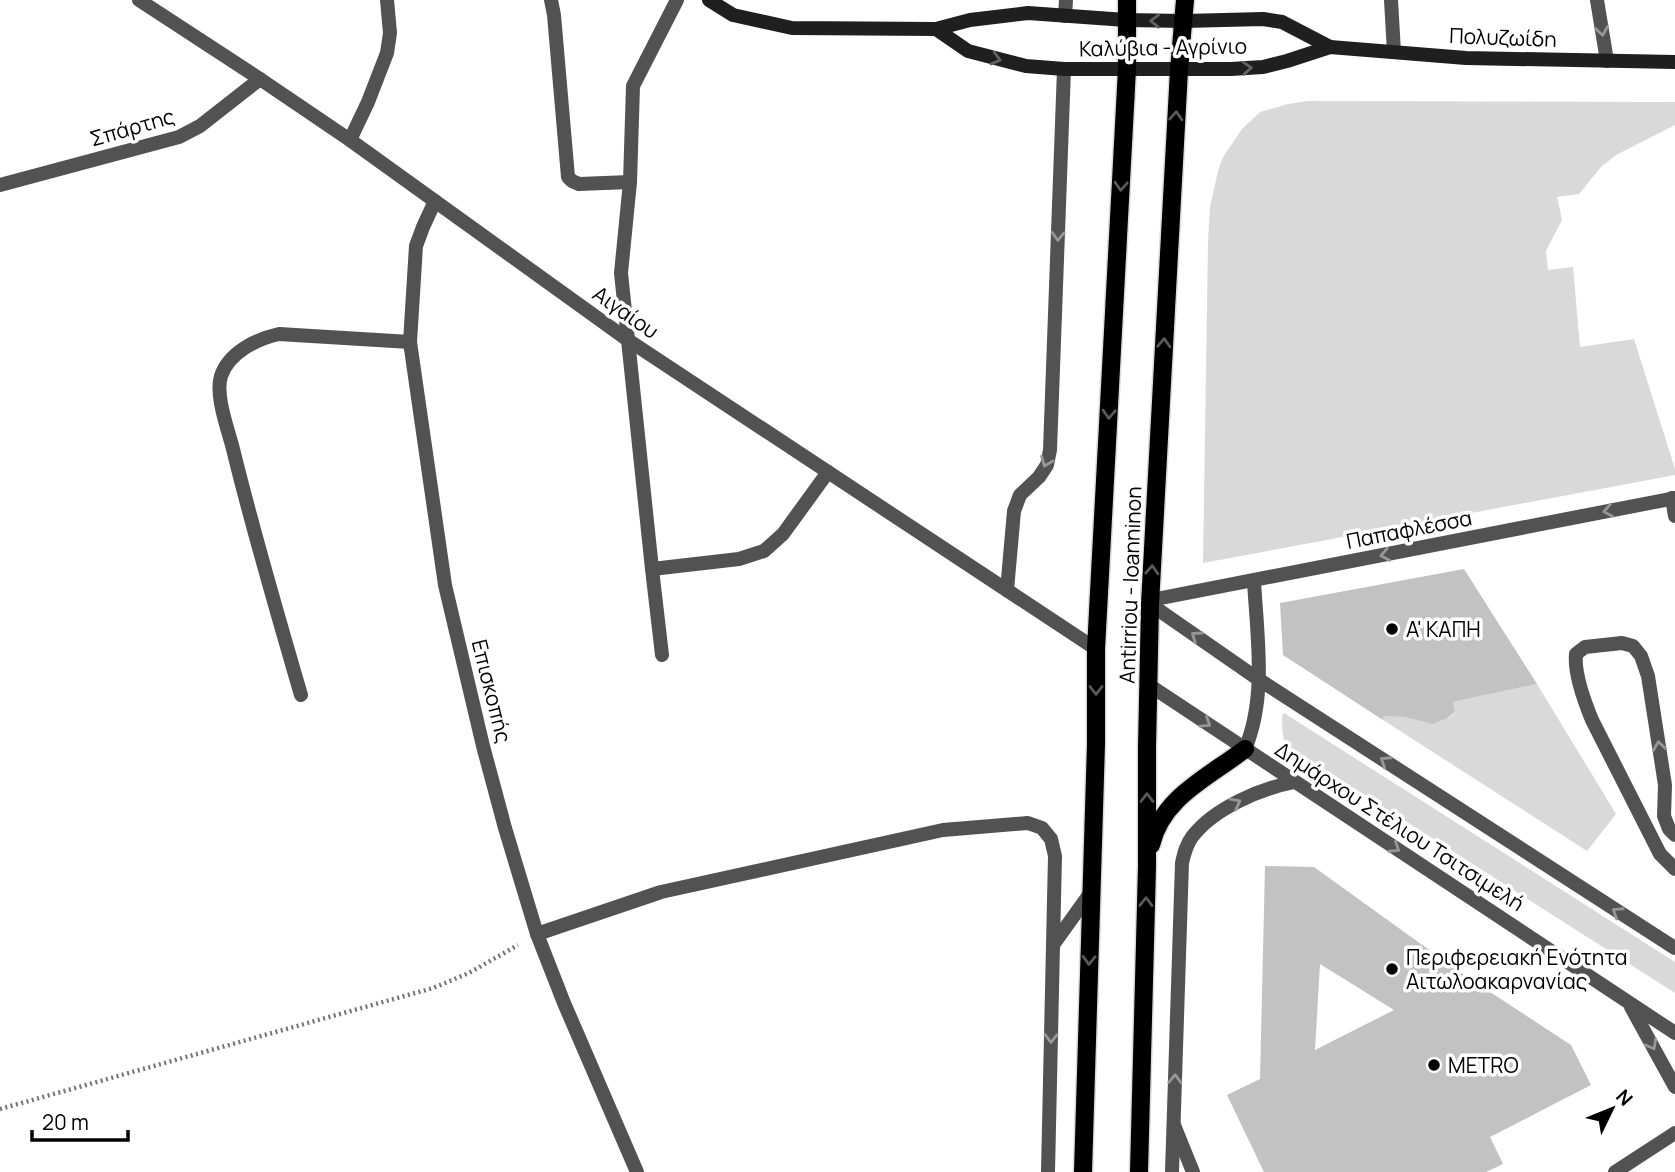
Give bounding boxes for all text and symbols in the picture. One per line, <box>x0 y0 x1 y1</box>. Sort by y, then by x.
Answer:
one-way arrow <box>1149 13 1160 28</box>
street label: Πολυζωίδη <box>1449 21 1557 53</box>
one-way arrow <box>1594 25 1609 37</box>
street label: Καλύβια - Αγρίνιο <box>1079 32 1247 62</box>
one-way arrow <box>990 51 1002 65</box>
one-way arrow <box>1242 61 1253 76</box>
street label: Σπάρτης <box>86 102 178 152</box>
one-way arrow <box>1169 110 1184 121</box>
one-way arrow <box>1113 181 1128 192</box>
one-way arrow <box>1051 230 1066 241</box>
street label: Αιγαίου <box>588 279 664 345</box>
one-way arrow <box>1157 337 1172 348</box>
one-way arrow <box>1101 408 1116 419</box>
one-way arrow <box>1040 455 1054 467</box>
street label: Antirriou - Ioanninon <box>1113 486 1147 684</box>
one-way arrow <box>1602 502 1614 517</box>
street label: Παπαφλέσσα <box>1344 503 1474 555</box>
one-way arrow <box>1379 546 1391 561</box>
one-way arrow <box>1145 564 1160 575</box>
place label: Α' ΚΑΠΗ <box>1406 615 1481 643</box>
marker: Α' ΚΑΠΗ <box>1384 621 1400 637</box>
one-way arrow <box>1191 632 1204 644</box>
street label: Επισκοπής <box>466 636 518 746</box>
one-way arrow <box>1088 685 1104 696</box>
one-way arrow <box>1198 715 1211 728</box>
street label: Δημάρχου Στέλιου Τσιτσιμελή <box>1270 735 1530 917</box>
one-way arrow <box>1651 740 1666 752</box>
one-way arrow <box>1380 757 1393 770</box>
one-way arrow <box>1139 792 1155 802</box>
one-way arrow <box>1229 798 1242 811</box>
one-way arrow <box>1388 840 1401 853</box>
one-way arrow <box>1138 896 1154 907</box>
one-way arrow <box>1612 907 1625 920</box>
place label: Περιφερειακή Ενότητα Αιτωλοακαρνανίας <box>1406 943 1627 995</box>
one-way arrow <box>1081 955 1096 966</box>
marker: Περιφερειακή Ενότητα Αιτωλοακαρνανίας <box>1384 961 1400 977</box>
one-way arrow <box>1043 1033 1058 1044</box>
one-way arrow <box>1644 1038 1657 1050</box>
place label: METRO <box>1448 1051 1519 1079</box>
marker: METRO <box>1426 1057 1442 1073</box>
one-way arrow <box>1167 1074 1182 1085</box>
north arrow <box>1577 1074 1647 1144</box>
text: N <box>1610 1084 1639 1111</box>
scale bar <box>32 1098 128 1142</box>
text: 20 m <box>42 1108 89 1136</box>

